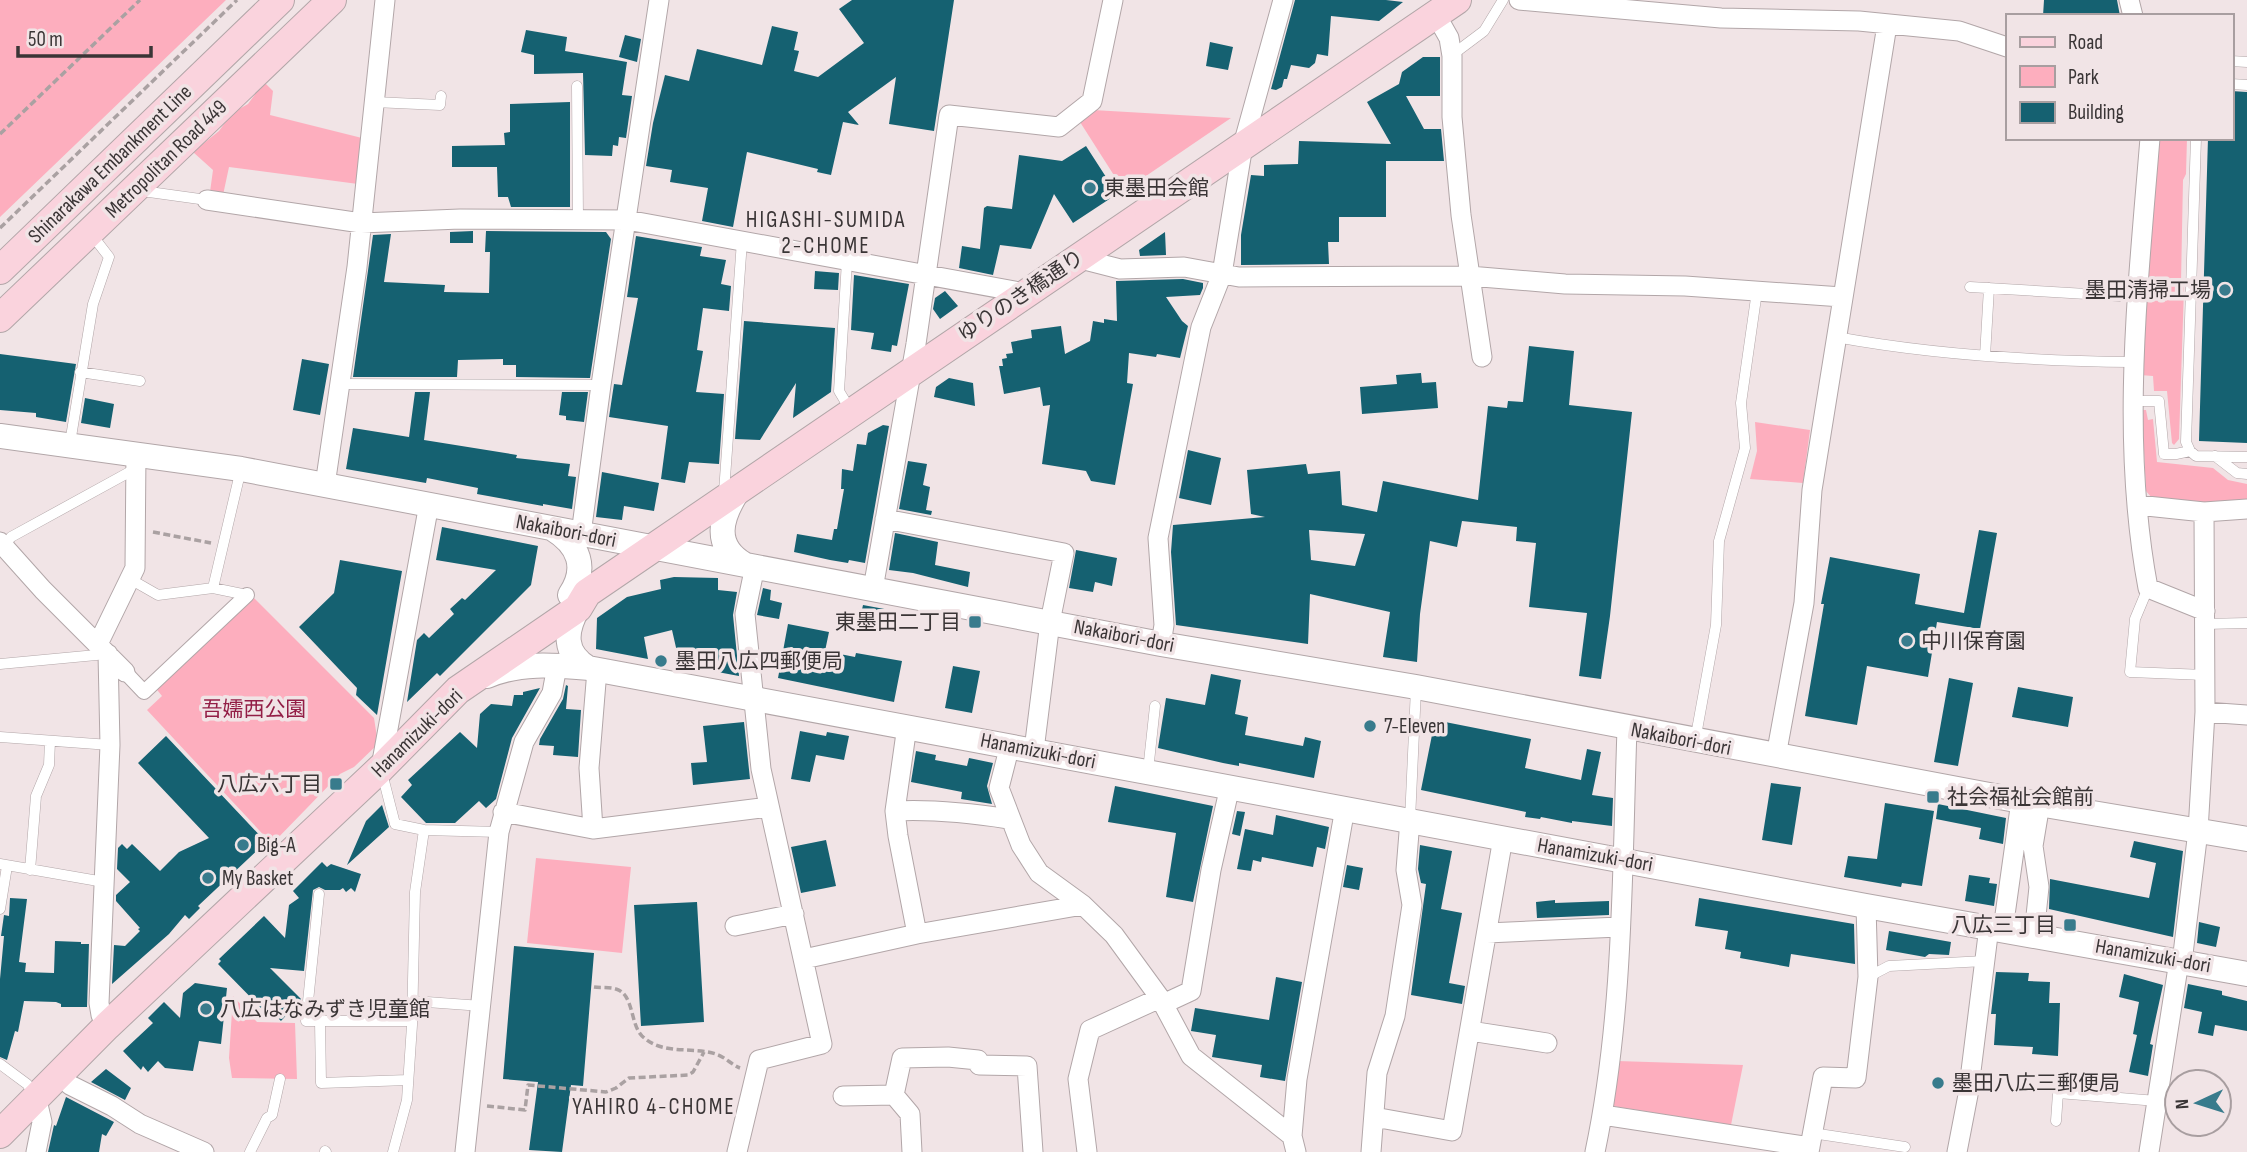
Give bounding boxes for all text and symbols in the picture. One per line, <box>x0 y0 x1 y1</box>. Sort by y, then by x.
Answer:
scale bar <box>18 14 150 58</box>
legend <box>2006 14 2233 140</box>
text: 50 m <box>28 27 63 52</box>
text: Road <box>2068 30 2103 55</box>
text: Park <box>2068 65 2099 90</box>
street label: Shinarakawa Embankment Line <box>23 79 197 249</box>
street label: Metropolitan Road 449 <box>100 95 232 223</box>
text: Building <box>2068 100 2124 125</box>
place label: 東墨田会館 <box>1104 176 1209 201</box>
marker: 東墨田会館 <box>1082 180 1098 196</box>
district label: HIGASHI-SUMIDA 2-CHOME <box>746 206 906 260</box>
street label: ゆりのき橋通り <box>953 245 1089 347</box>
place label: 墨田清掃工場 <box>2085 278 2211 303</box>
marker: 墨田清掃工場 <box>2217 282 2233 298</box>
street label: Nakaibori-dori <box>514 509 618 553</box>
place label: 東墨田二丁目 <box>835 610 961 635</box>
marker: 東墨田二丁目 <box>967 614 983 630</box>
street label: Nakaibori-dori <box>1072 614 1176 658</box>
place label: 中川保育園 <box>1921 629 2026 654</box>
marker: 中川保育園 <box>1899 633 1915 649</box>
place label: 墨田八広四郵便局 <box>675 649 843 674</box>
marker: 墨田八広四郵便局 <box>653 653 669 669</box>
street label: Hanamizuki-dori <box>366 684 468 782</box>
park label: 吾嬬西公園 <box>202 697 307 722</box>
place label: 7-Eleven <box>1384 714 1445 739</box>
street label: Nakaibori-dori <box>1629 717 1733 761</box>
marker: 7-Eleven <box>1362 718 1378 734</box>
street label: Hanamizuki-dori <box>978 728 1098 774</box>
place label: 八広六丁目 <box>217 772 322 797</box>
marker: 八広六丁目 <box>328 776 344 792</box>
place label: 社会福祉会館前 <box>1947 785 2094 810</box>
marker: 社会福祉会館前 <box>1925 789 1941 805</box>
place label: Big-A <box>257 833 296 858</box>
street label: Hanamizuki-dori <box>1535 833 1655 877</box>
marker: Big-A <box>235 837 251 853</box>
place label: My Basket <box>222 866 293 891</box>
marker: My Basket <box>200 870 216 886</box>
place label: 八広三丁目 <box>1951 913 2056 938</box>
marker: 八広三丁目 <box>2062 917 2078 933</box>
street label: Hanamizuki-dori <box>2093 934 2213 978</box>
place label: 八広はなみずき児童館 <box>220 997 430 1022</box>
marker: 八広はなみずき児童館 <box>198 1001 214 1017</box>
north arrow <box>2163 1068 2233 1138</box>
place label: 墨田八広三郵便局 <box>1952 1071 2120 1096</box>
marker: 墨田八広三郵便局 <box>1930 1075 1946 1091</box>
district label: YAHIRO 4-CHOME <box>572 1093 736 1121</box>
text: N <box>2171 1098 2194 1110</box>

